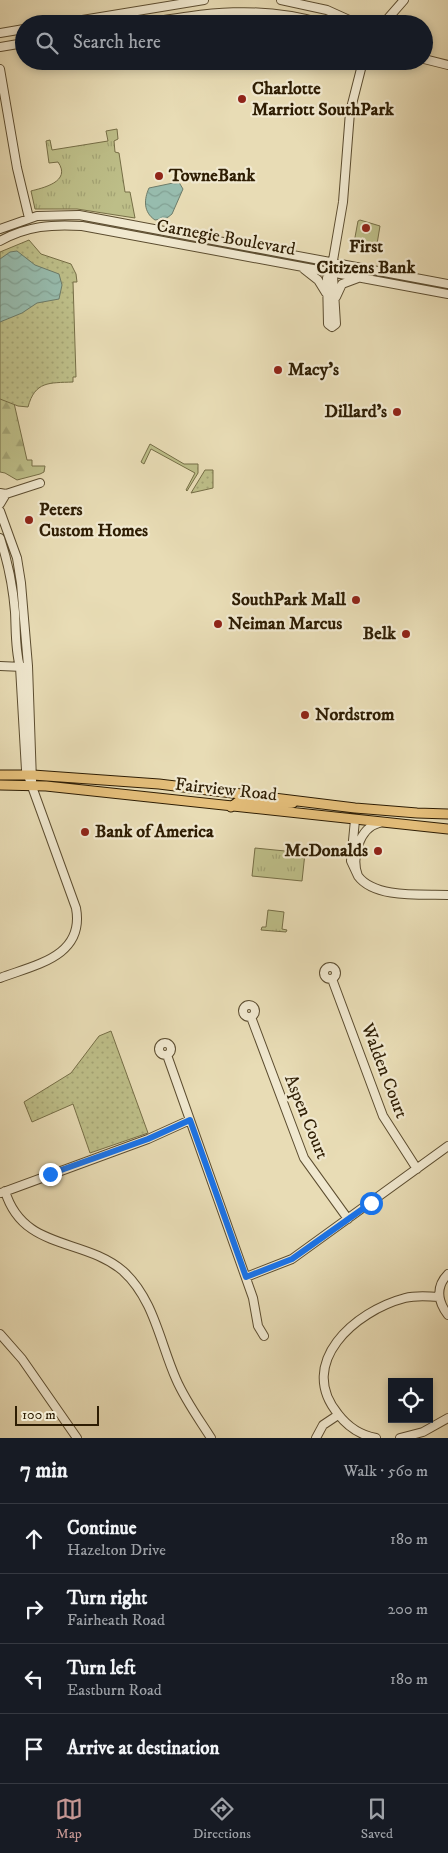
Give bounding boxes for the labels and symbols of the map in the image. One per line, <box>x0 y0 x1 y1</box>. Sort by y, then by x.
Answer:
place label: Charlotte Marriott SouthPark <box>252 78 395 121</box>
marker: Charlotte Marriott SouthPark <box>236 93 248 105</box>
place label: TowneBank <box>168 165 256 187</box>
marker: TowneBank <box>153 170 165 182</box>
street label: Carnegie Boulevard <box>155 215 297 261</box>
marker: First Citizens Bank <box>360 222 372 234</box>
place label: First Citizens Bank <box>317 236 416 279</box>
place label: Macy's <box>288 359 339 381</box>
marker: Macy's <box>272 364 284 376</box>
place label: Dillard's <box>325 401 387 423</box>
marker: Dillard's <box>391 406 403 418</box>
place label: Peters Custom Homes <box>39 499 148 542</box>
marker: Peters Custom Homes <box>23 514 35 526</box>
place label: SouthPark Mall <box>232 589 347 611</box>
marker: SouthPark Mall <box>350 594 362 606</box>
place label: Neiman Marcus <box>228 613 342 635</box>
marker: Neiman Marcus <box>212 618 224 630</box>
place label: Belk <box>363 623 397 645</box>
marker: Belk <box>400 628 412 640</box>
place label: Nordstrom <box>315 704 395 726</box>
marker: Nordstrom <box>299 709 311 721</box>
street label: Fairview Road <box>174 774 278 806</box>
place label: Bank of America <box>95 821 214 843</box>
marker: Bank of America <box>79 826 91 838</box>
place label: McDonalds <box>284 840 368 862</box>
marker: McDonalds <box>372 845 384 857</box>
street label: Walden Court <box>355 1019 412 1122</box>
street label: Aspen Court <box>279 1072 333 1163</box>
route end <box>39 1163 62 1186</box>
route start <box>360 1192 383 1215</box>
scale bar <box>15 1403 99 1426</box>

